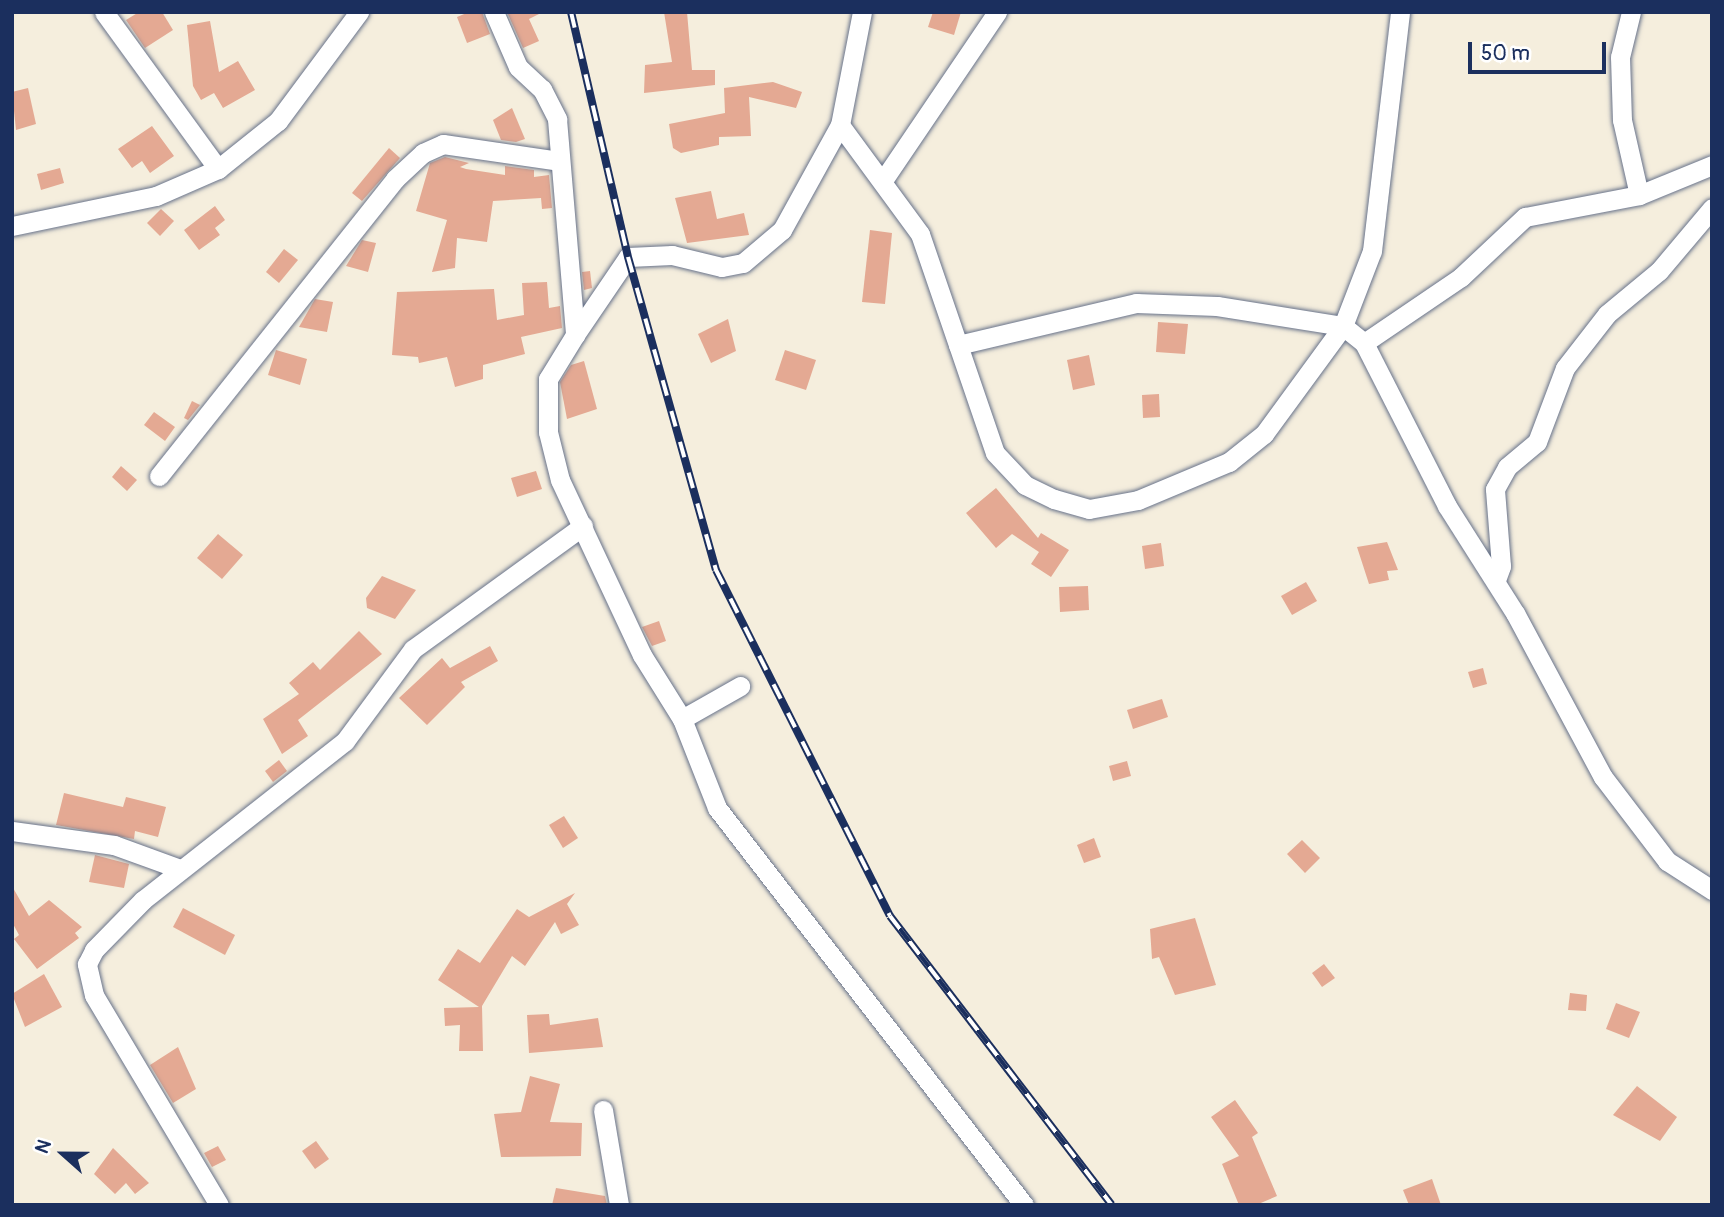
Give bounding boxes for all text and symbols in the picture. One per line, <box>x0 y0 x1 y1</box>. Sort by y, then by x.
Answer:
scale bar <box>1472 28 1610 72</box>
text: 50 m <box>1481 40 1530 67</box>
north arrow <box>28 1119 98 1189</box>
text: N <box>30 1136 57 1157</box>

